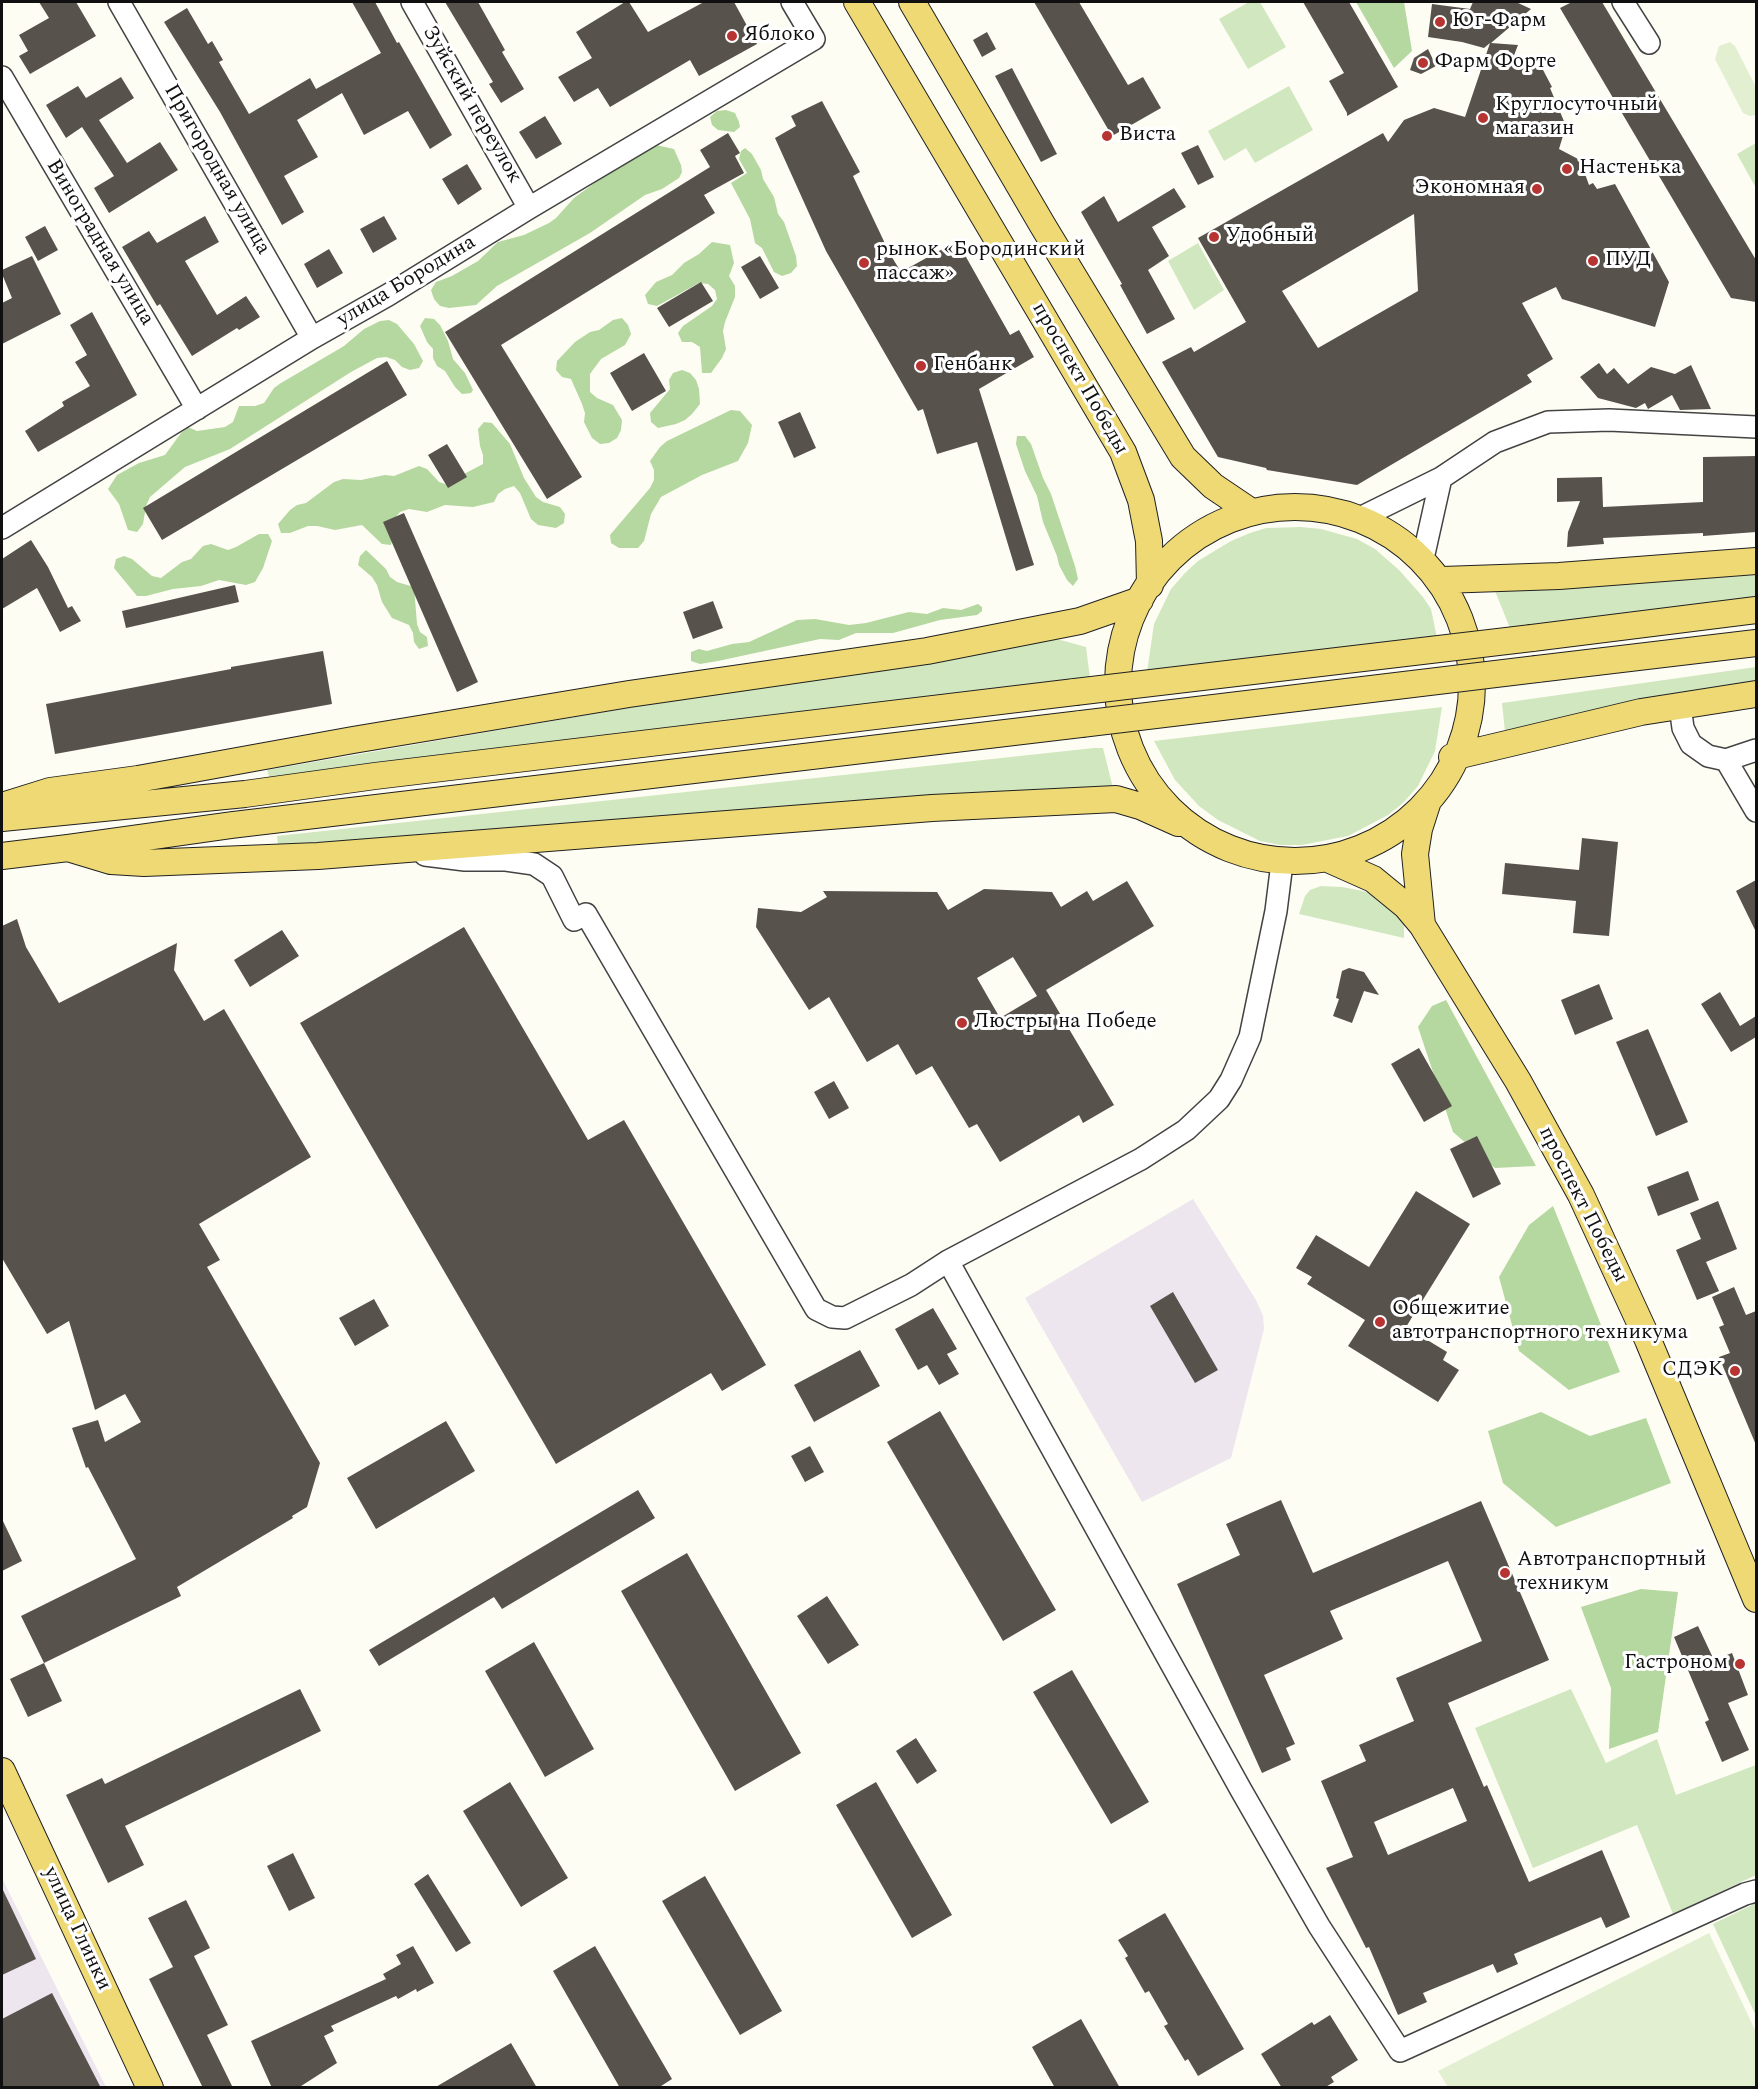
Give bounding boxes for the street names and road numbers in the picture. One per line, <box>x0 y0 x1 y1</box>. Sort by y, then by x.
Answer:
street label: Зуйский переулок <box>416 22 526 188</box>
street label: Пригородная улица <box>157 80 275 260</box>
street label: Виноградная улица <box>39 155 159 331</box>
street label: улица Бородина <box>333 231 481 333</box>
street label: проспект Победы <box>1025 298 1133 460</box>
street label: проспект Победы <box>1532 1123 1632 1287</box>
street label: улица Глинки <box>36 1863 116 1995</box>

